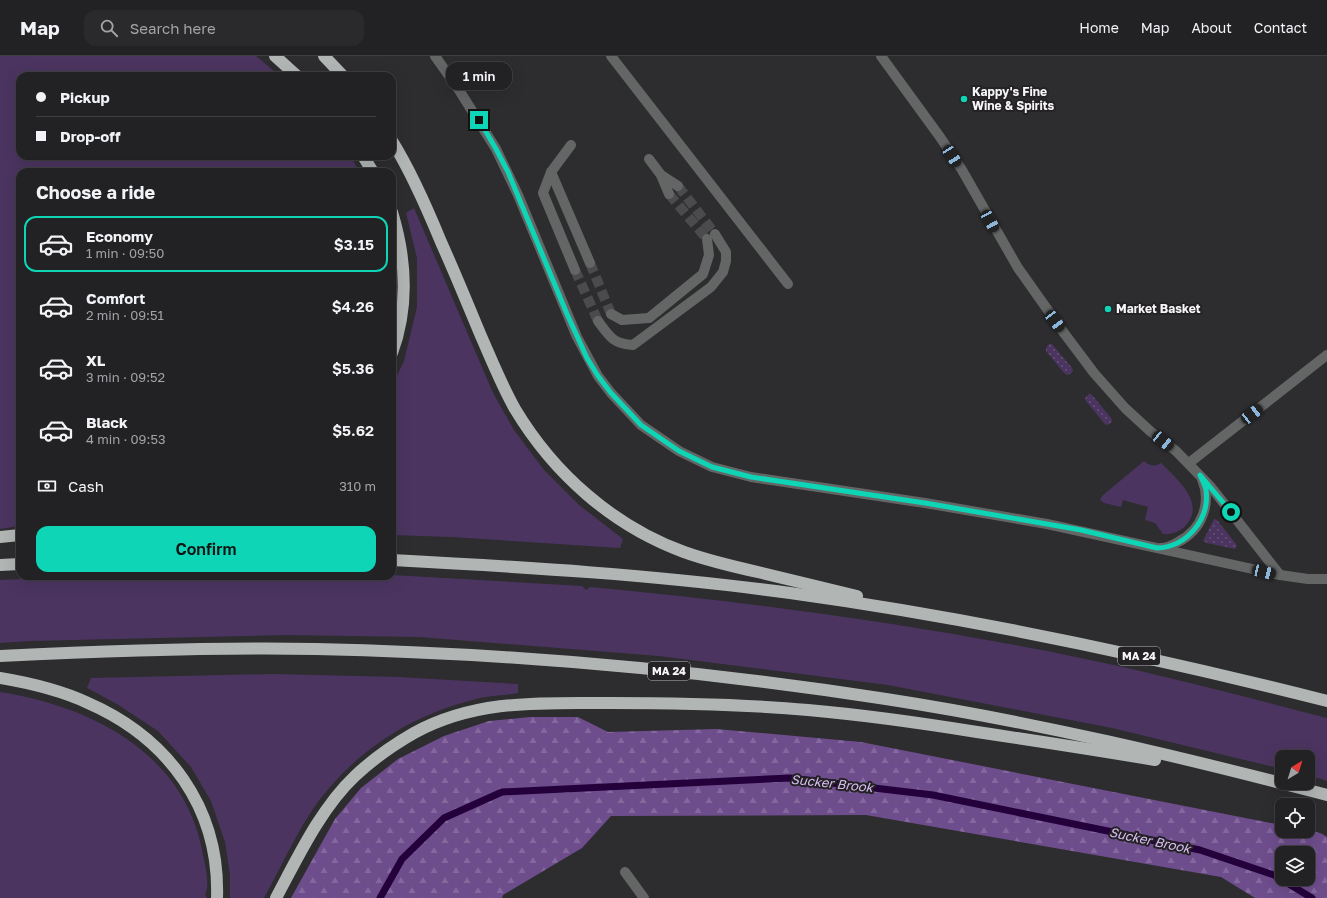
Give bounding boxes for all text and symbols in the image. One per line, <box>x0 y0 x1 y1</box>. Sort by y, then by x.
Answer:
search box <box>84 10 364 46</box>
text: Map <box>20 16 60 39</box>
icon: search <box>98 17 120 39</box>
text: Search here <box>130 19 216 37</box>
text: Home <box>1079 19 1119 36</box>
text: Map <box>1141 19 1169 36</box>
text: About <box>1191 19 1232 36</box>
text: Contact <box>1254 19 1307 36</box>
callout: 1 min <box>446 62 512 90</box>
text: 1 min <box>463 68 495 84</box>
place label: Kappy's Fine Wine & Spirits <box>972 84 1055 113</box>
text: Pickup <box>60 88 110 106</box>
marker: Kappy's Fine Wine & Spirits <box>959 94 969 104</box>
route end <box>470 111 488 129</box>
text: Drop-off <box>60 127 120 145</box>
car <box>940 143 964 169</box>
text: Choose a ride <box>36 181 155 203</box>
car <box>979 208 1001 234</box>
icon: car <box>38 226 74 262</box>
text: Economy <box>86 227 153 245</box>
text: $3.15 <box>334 235 374 253</box>
text: 1 min · 09:50 <box>86 245 164 261</box>
icon: car <box>38 288 74 324</box>
text: Comfort <box>86 289 145 307</box>
text: $4.26 <box>332 297 374 315</box>
place label: Market Basket <box>1116 301 1201 316</box>
marker: Market Basket <box>1103 304 1113 314</box>
text: 2 min · 09:51 <box>86 307 164 323</box>
car <box>1043 308 1067 334</box>
icon: car <box>38 350 74 386</box>
text: XL <box>86 351 105 369</box>
text: $5.36 <box>332 359 374 377</box>
text: 3 min · 09:52 <box>86 369 165 385</box>
car <box>1239 402 1265 426</box>
icon: car <box>38 412 74 448</box>
text: Black <box>86 413 128 431</box>
text: $5.62 <box>332 421 374 439</box>
car <box>1150 429 1176 453</box>
text: 4 min · 09:53 <box>86 431 166 447</box>
icon: cash <box>36 475 58 497</box>
text: Cash <box>68 477 104 495</box>
text: 310 m <box>339 478 376 494</box>
route start <box>1222 503 1240 521</box>
button: Confirm <box>36 526 376 572</box>
car <box>1251 563 1277 581</box>
road number: MA 24 <box>1118 647 1160 665</box>
road number: MA 24 <box>648 662 690 680</box>
north arrow <box>1275 750 1315 790</box>
map controls <box>1275 750 1315 886</box>
water label: Sucker Brook <box>790 771 876 795</box>
button: locate <box>1275 798 1315 838</box>
water label: Sucker Brook <box>1108 824 1194 857</box>
button: layers <box>1275 846 1315 886</box>

